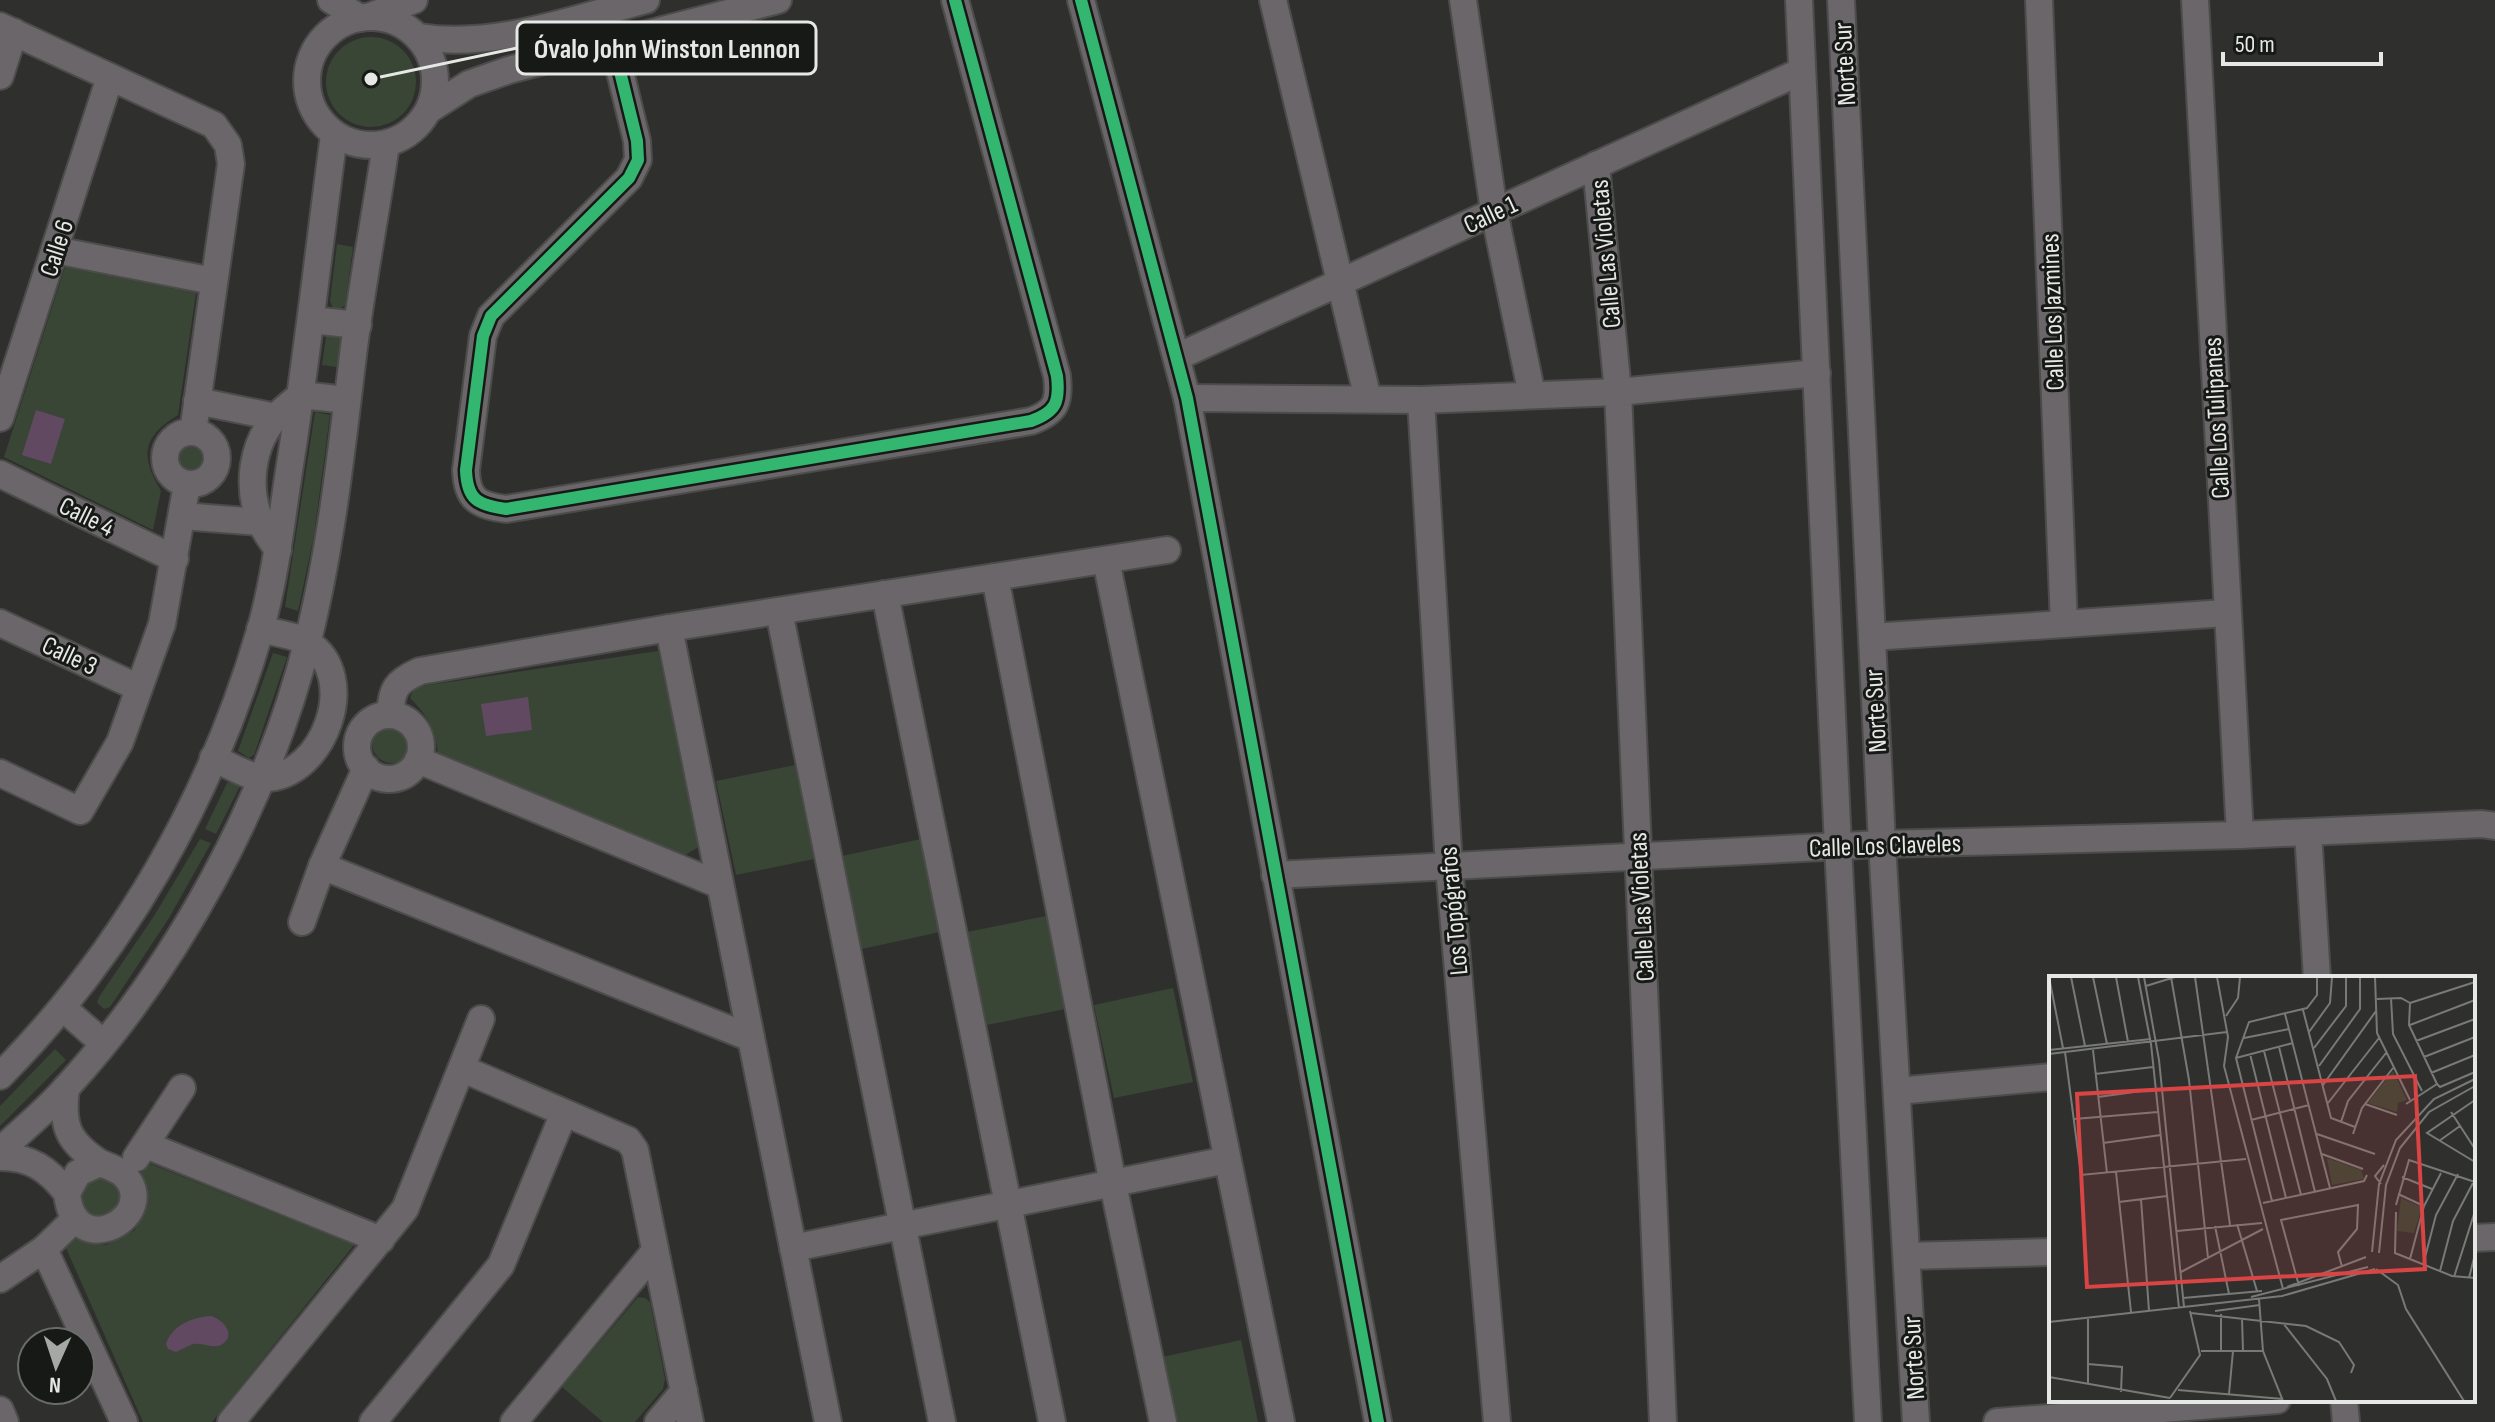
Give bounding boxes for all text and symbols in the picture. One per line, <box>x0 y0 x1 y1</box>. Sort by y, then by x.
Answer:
scale bar <box>2223 16 2381 66</box>
street label: Norte Sur <box>1828 21 1863 106</box>
callout: Óvalo John Winston Lennon <box>517 22 816 74</box>
text: 50 m <box>2235 30 2275 59</box>
text: Óvalo John Winston Lennon <box>534 33 800 66</box>
street label: Calle Las Violetas <box>1585 178 1628 330</box>
street label: Calle 1 <box>1459 190 1522 241</box>
street label: Calle 6 <box>34 216 81 281</box>
street label: Calle Los Jazmines <box>2035 233 2072 391</box>
street label: Calle Los Tulipanes <box>2198 336 2237 499</box>
street label: Calle 4 <box>54 491 119 544</box>
street label: Calle 3 <box>37 630 102 683</box>
street label: Norte Sur <box>1859 668 1894 753</box>
street label: Calle Los Claveles <box>1808 828 1962 865</box>
street label: Calle Las Violetas <box>1623 832 1662 982</box>
street label: Los Topógrafos <box>1433 845 1476 977</box>
inset map <box>2049 976 2475 1402</box>
street label: Norte Sur <box>1897 1315 1932 1400</box>
north arrow <box>16 1326 96 1406</box>
text: N <box>48 1371 62 1398</box>

